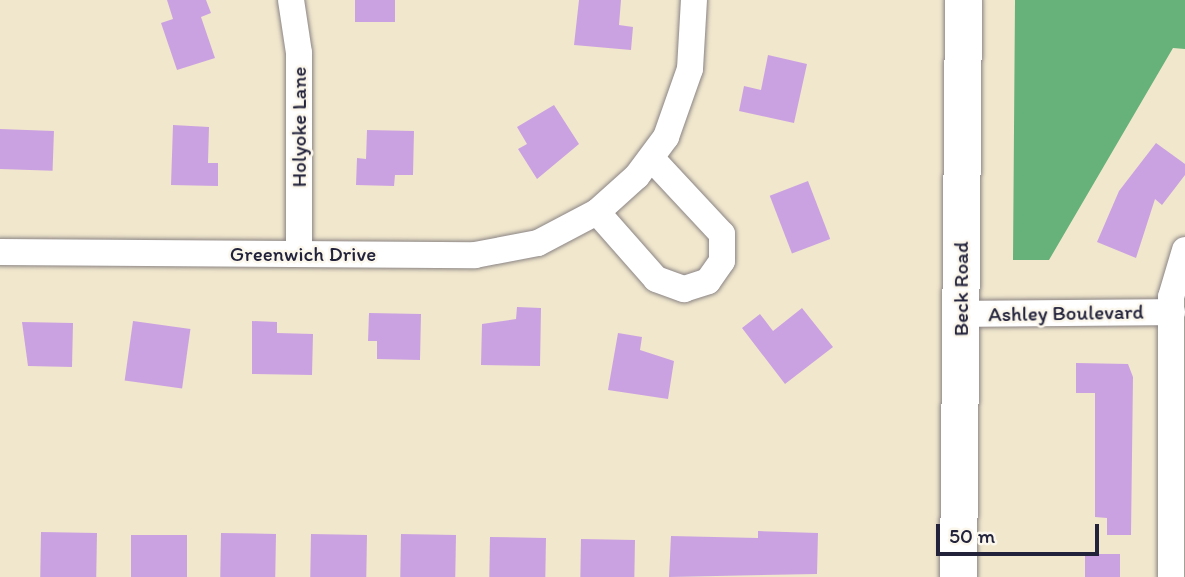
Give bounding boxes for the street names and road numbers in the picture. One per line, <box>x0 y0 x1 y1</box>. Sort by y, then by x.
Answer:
street label: Holyoke Lane <box>286 67 312 187</box>
street label: Greenwich Drive <box>230 241 376 267</box>
street label: Beck Road <box>948 242 974 336</box>
street label: Ashley Boulevard <box>988 299 1144 327</box>

